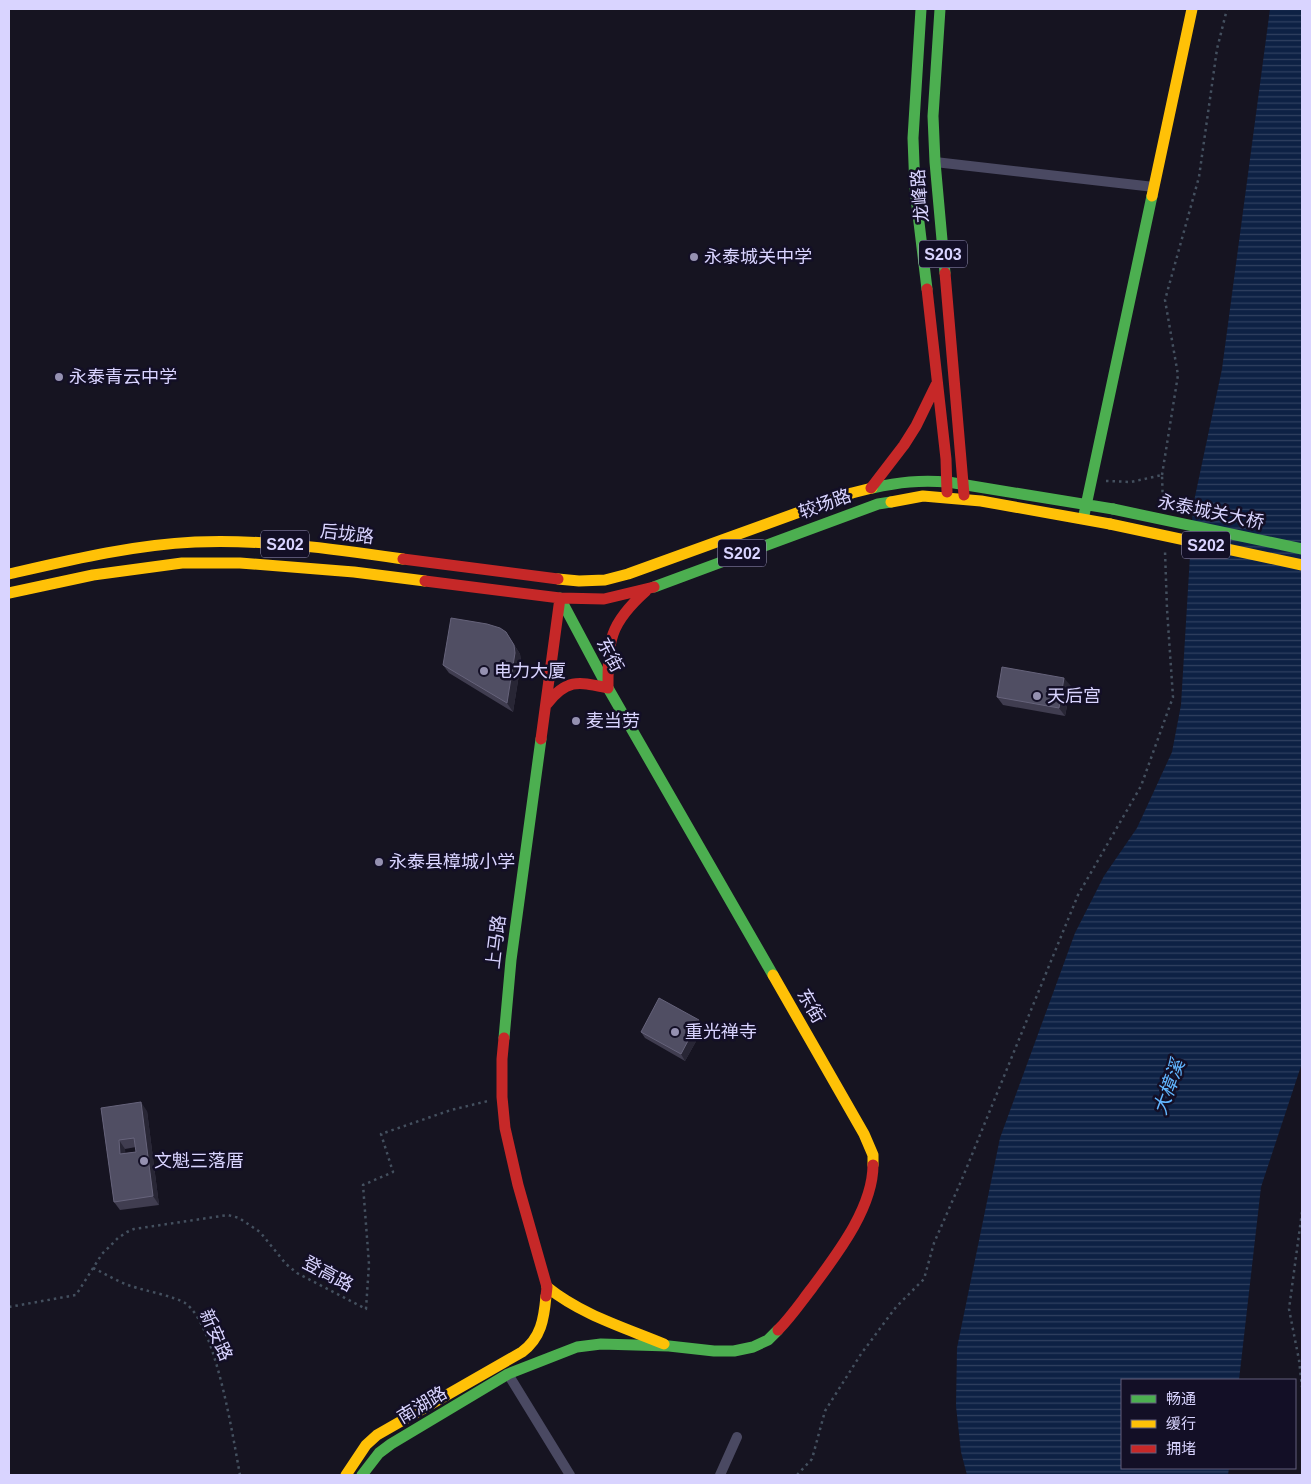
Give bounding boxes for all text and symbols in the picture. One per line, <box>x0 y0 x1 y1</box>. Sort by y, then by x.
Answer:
street label: 龙峰路 <box>908 168 932 224</box>
road number: S203 <box>919 240 967 268</box>
place label: 永泰城关中学 <box>704 247 812 267</box>
marker: 永泰城关中学 <box>688 251 700 263</box>
place label: 永泰青云中学 <box>69 367 177 387</box>
marker: 永泰青云中学 <box>53 371 65 383</box>
street label: 较场路 <box>796 485 854 523</box>
street label: 永泰城关大桥 <box>1156 491 1266 533</box>
street label: 后垅路 <box>319 521 375 547</box>
road number: S202 <box>261 530 309 558</box>
road number: S202 <box>1182 532 1230 558</box>
road number: S202 <box>718 540 766 566</box>
street label: 东街 <box>593 634 627 676</box>
place label: 电力大厦 <box>494 661 566 681</box>
marker: 电力大厦 <box>478 665 490 677</box>
place label: 天后宫 <box>1047 686 1101 706</box>
marker: 天后宫 <box>1031 690 1043 702</box>
place label: 麦当劳 <box>586 711 640 731</box>
marker: 麦当劳 <box>570 715 582 727</box>
place label: 永泰县樟城小学 <box>389 852 515 872</box>
marker: 永泰县樟城小学 <box>373 856 385 868</box>
street label: 上马路 <box>483 914 509 970</box>
street label: 东街 <box>793 985 829 1027</box>
place label: 重光禅寺 <box>685 1022 757 1042</box>
marker: 重光禅寺 <box>669 1026 681 1038</box>
water label: 大樟溪 <box>1149 1055 1189 1117</box>
place label: 文魁三落厝 <box>154 1151 244 1171</box>
marker: 文魁三落厝 <box>138 1155 150 1167</box>
street label: 登高路 <box>299 1252 357 1296</box>
street label: 新安路 <box>196 1306 236 1364</box>
legend <box>1121 1379 1296 1469</box>
street label: 南湖路 <box>394 1383 450 1427</box>
text: 畅通 <box>1166 1390 1196 1407</box>
text: 缓行 <box>1166 1415 1196 1432</box>
text: 拥堵 <box>1166 1440 1196 1457</box>

